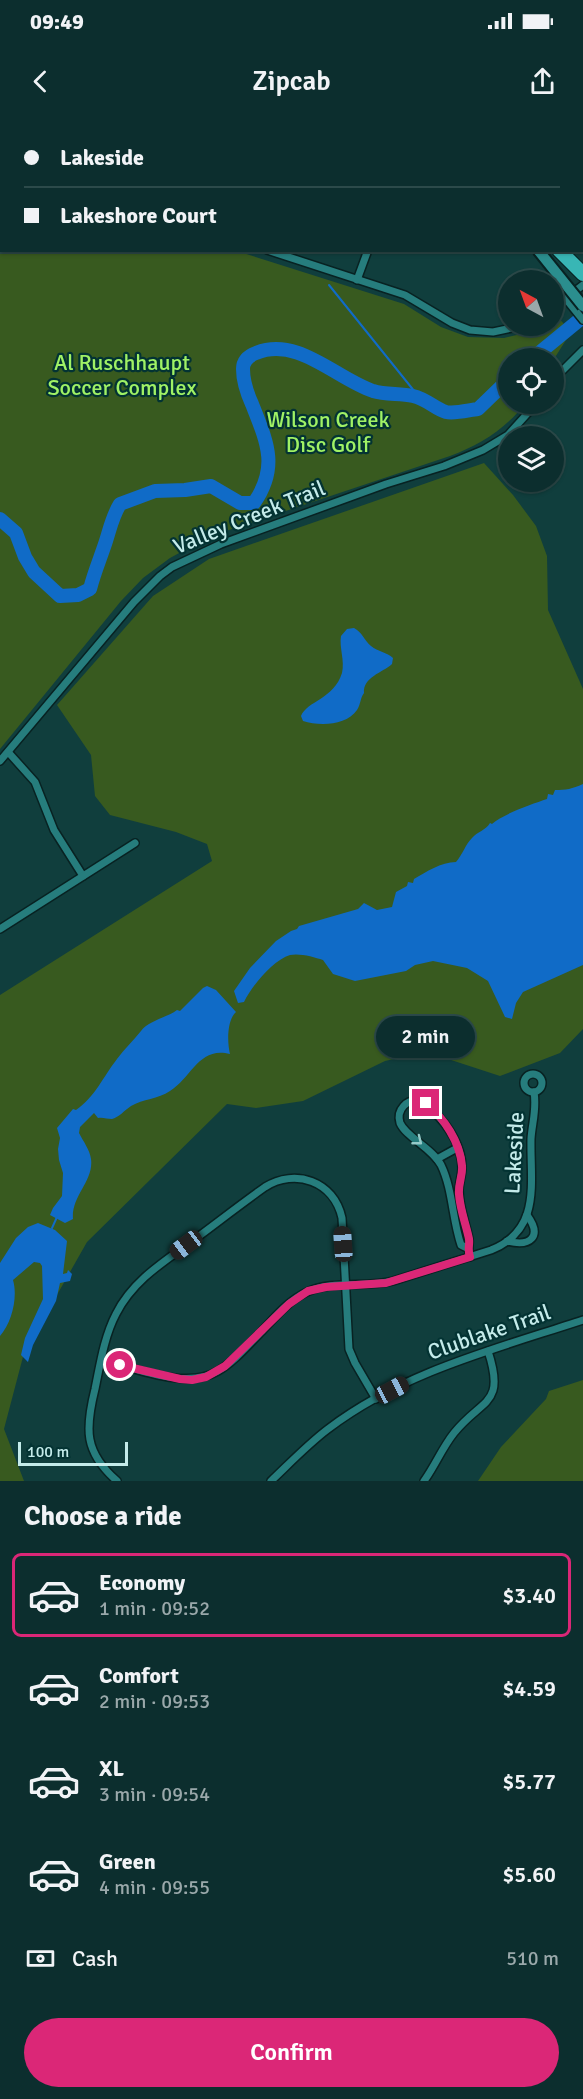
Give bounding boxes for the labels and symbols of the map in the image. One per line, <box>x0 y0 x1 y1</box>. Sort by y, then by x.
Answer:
north arrow <box>498 270 564 336</box>
park label: Al Ruschhaupt Soccer Complex <box>47 349 197 401</box>
park label: Wilson Creek Disc Golf <box>266 406 390 458</box>
street label: Valley Creek Trail <box>169 474 329 560</box>
callout: 2 min <box>376 1016 476 1058</box>
route end <box>412 1089 439 1116</box>
street label: Lakeside <box>498 1111 530 1195</box>
one-way arrow <box>411 1133 422 1144</box>
car <box>333 1225 353 1263</box>
car <box>166 1227 206 1263</box>
street label: Clublake Trail <box>424 1298 554 1366</box>
route start <box>106 1351 133 1378</box>
car <box>372 1374 412 1406</box>
scale bar <box>18 1439 128 1466</box>

